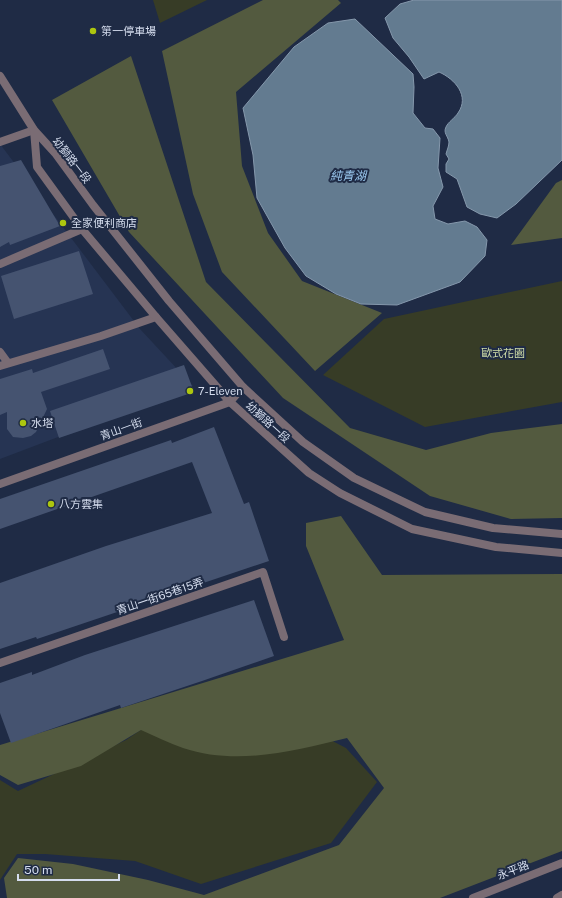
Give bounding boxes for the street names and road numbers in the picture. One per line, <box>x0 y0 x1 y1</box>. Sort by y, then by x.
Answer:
street label: 幼獅路一段 <box>50 135 94 185</box>
street label: 幼獅路一段 <box>244 399 292 445</box>
street label: 青山一街 <box>98 416 144 442</box>
street label: 青山一街65巷15弄 <box>115 575 205 617</box>
street label: 永平路 <box>495 858 531 882</box>

